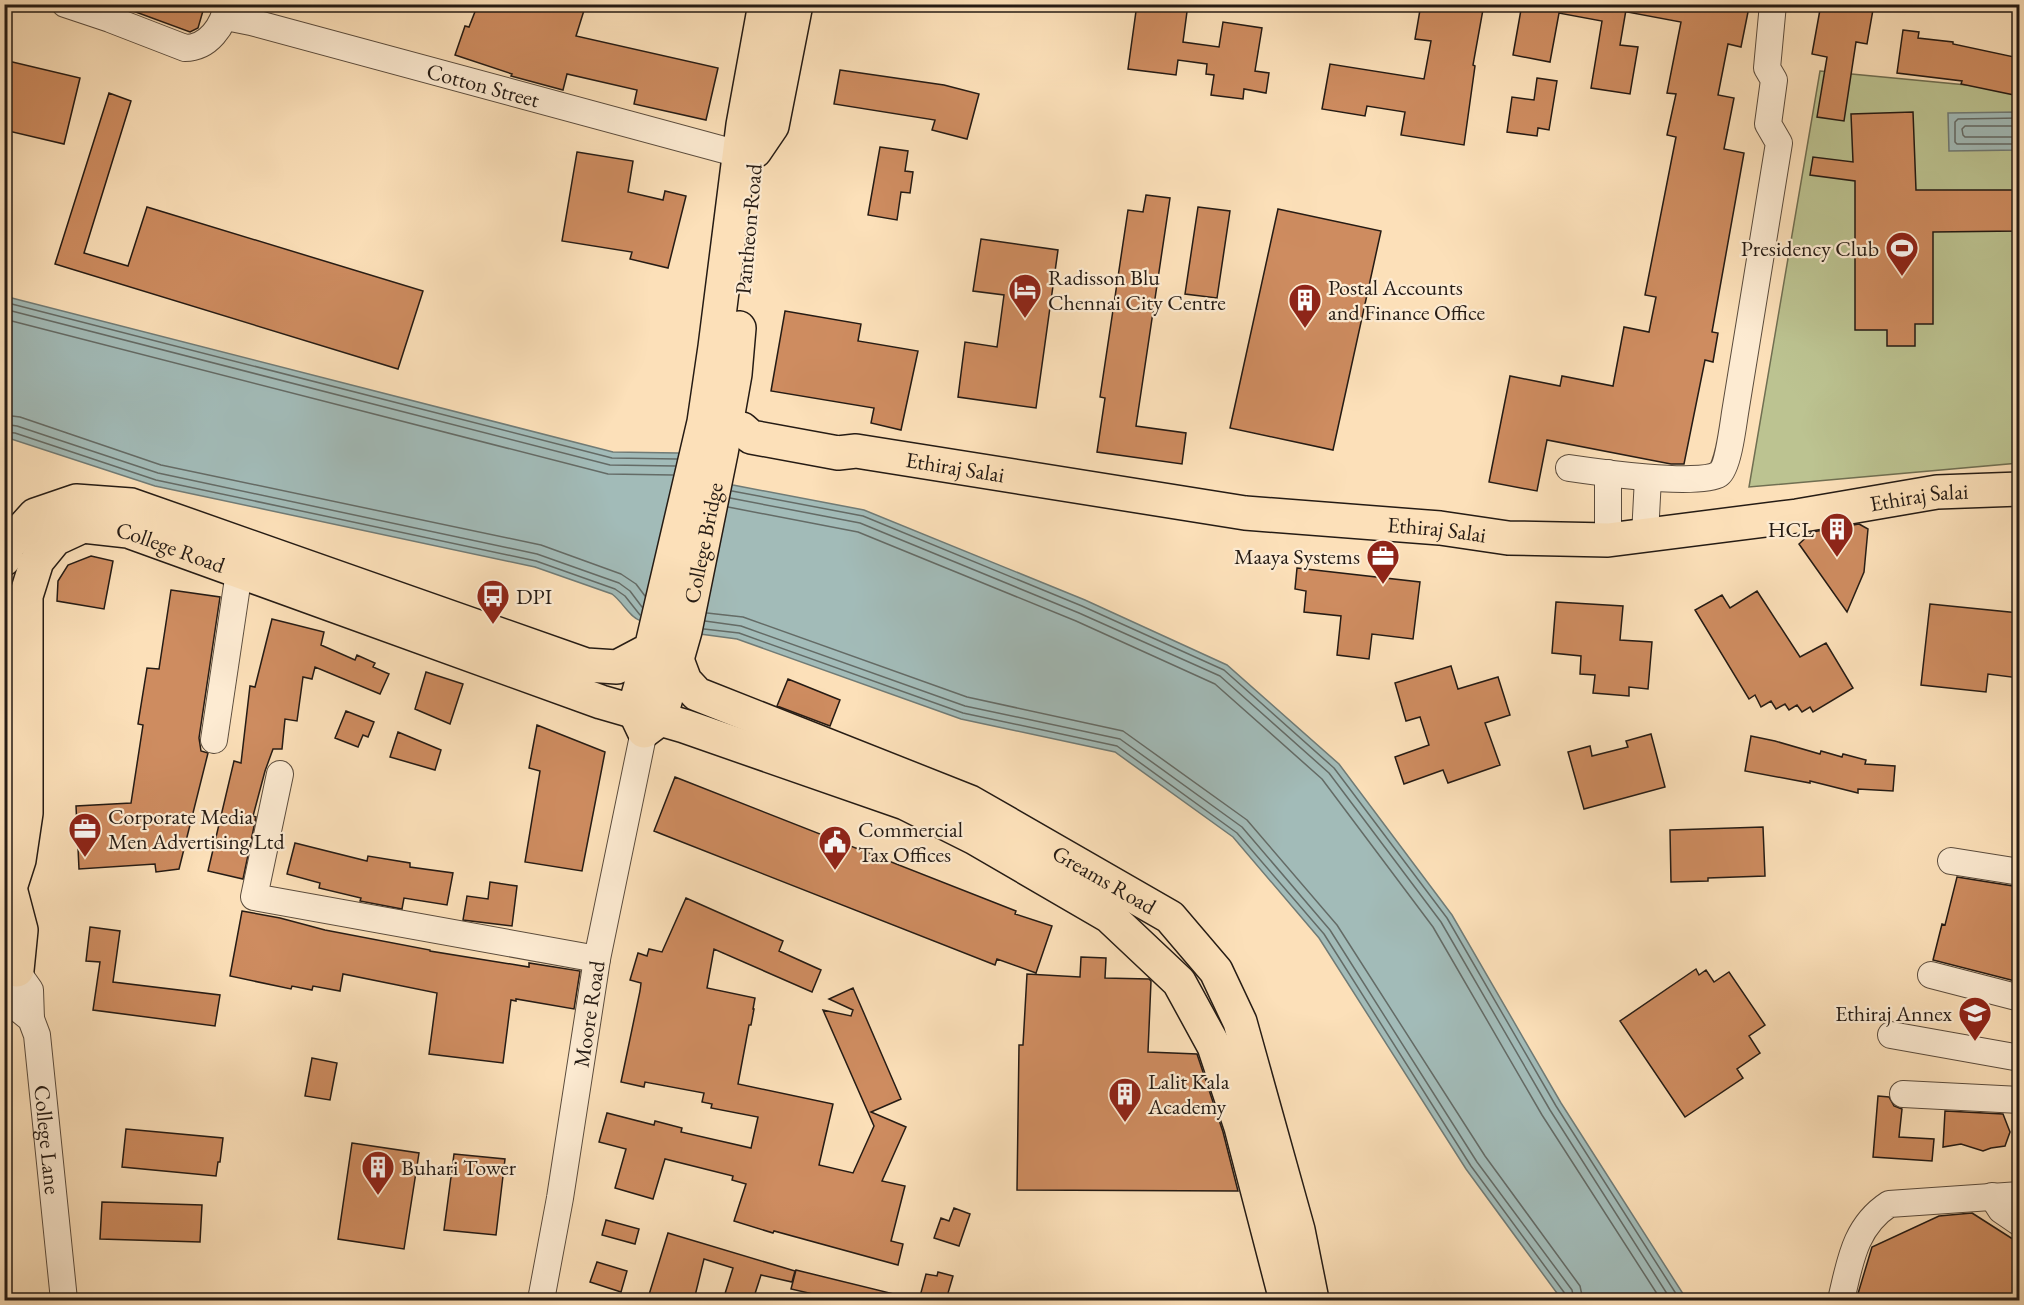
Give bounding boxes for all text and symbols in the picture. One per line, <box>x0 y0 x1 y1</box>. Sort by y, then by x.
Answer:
street label: Cotton Street <box>423 56 543 114</box>
street label: Pantheon Road <box>728 162 769 296</box>
sports icon: Presidency Club <box>1884 230 1920 277</box>
place label: Presidency Club <box>1741 234 1879 263</box>
place label: Radisson Blu Chennai City Centre <box>1048 263 1226 317</box>
hotel icon: Radisson Blu Chennai City Centre <box>1007 272 1043 319</box>
place label: Postal Accounts and Finance Office <box>1328 273 1485 327</box>
building icon: Postal Accounts and Finance Office <box>1287 282 1323 329</box>
street label: Ethiraj Salai <box>904 445 1006 489</box>
street label: Ethiraj Salai <box>1868 477 1969 518</box>
street label: College Bridge <box>677 479 730 606</box>
street label: Ethiraj Salai <box>1386 510 1488 550</box>
building icon: HCL <box>1819 511 1855 558</box>
place label: HCL <box>1768 515 1814 544</box>
street label: College Road <box>115 516 230 580</box>
office icon: Maaya Systems <box>1365 538 1401 585</box>
place label: Maaya Systems <box>1234 542 1360 571</box>
bus stop icon: DPI <box>475 578 511 625</box>
place label: DPI <box>516 582 553 611</box>
place label: Corporate Media Men Advertising Ltd <box>108 802 285 856</box>
office icon: Corporate Media Men Advertising Ltd <box>67 811 103 858</box>
place label: Commercial Tax Offices <box>858 815 963 869</box>
public building icon: Commercial Tax Offices <box>817 824 853 871</box>
street label: Greams Road <box>1047 838 1162 922</box>
street label: Moore Road <box>566 958 612 1069</box>
school or university icon: Ethiraj Annex <box>1957 995 1993 1042</box>
place label: Ethiraj Annex <box>1835 999 1953 1028</box>
place label: Lalit Kala Academy <box>1147 1067 1230 1121</box>
building icon: Lalit Kala Academy <box>1107 1076 1143 1123</box>
street label: College Lane <box>27 1084 67 1196</box>
building icon: Buhari Tower <box>360 1149 396 1196</box>
place label: Buhari Tower <box>401 1153 517 1182</box>

